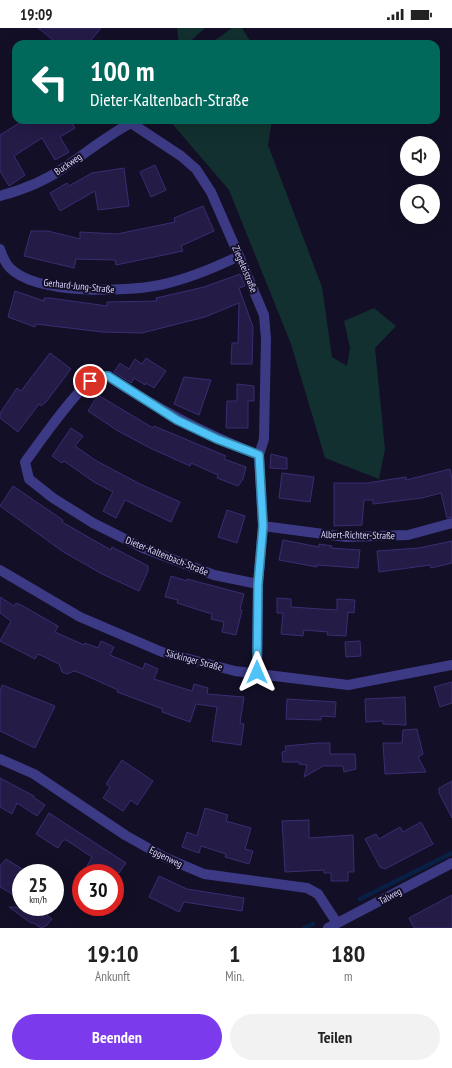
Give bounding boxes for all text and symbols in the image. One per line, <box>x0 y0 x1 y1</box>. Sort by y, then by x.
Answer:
text: 19:09 <box>20 5 52 24</box>
text: 100 m <box>90 52 154 89</box>
icon: left <box>24 56 76 108</box>
text: Dieter-Kaltenbach-Straße <box>90 88 249 111</box>
map controls <box>400 136 440 224</box>
button: sound <box>400 136 440 176</box>
street label: Buckweg <box>52 150 84 178</box>
button: search <box>400 184 440 224</box>
street label: Ziegeleistraße <box>229 244 261 294</box>
street label: Gerhard-Jung-Straße <box>43 276 115 296</box>
pin <box>73 364 107 398</box>
icon: arrive <box>79 370 101 392</box>
street label: Albert-Richter-Straße <box>321 528 395 542</box>
street label: Dieter-Kaltenbach-Straße <box>124 533 210 579</box>
street label: Säckinger Straße <box>164 646 224 674</box>
position arrow <box>236 651 278 693</box>
street label: Eggenweg <box>147 843 185 871</box>
speed limit sign: 30 <box>72 864 124 916</box>
text: 25 <box>28 872 48 898</box>
street label: Talweg <box>376 885 404 907</box>
text: km/h <box>29 893 47 906</box>
text: 19:10 <box>87 938 139 969</box>
text: 1 <box>229 938 240 969</box>
text: 180 <box>331 938 365 969</box>
text: Ankunft <box>95 968 130 985</box>
text: Min. <box>225 968 244 985</box>
text: m <box>344 968 352 985</box>
button: Beenden <box>12 1014 222 1060</box>
button: Teilen <box>230 1014 440 1060</box>

